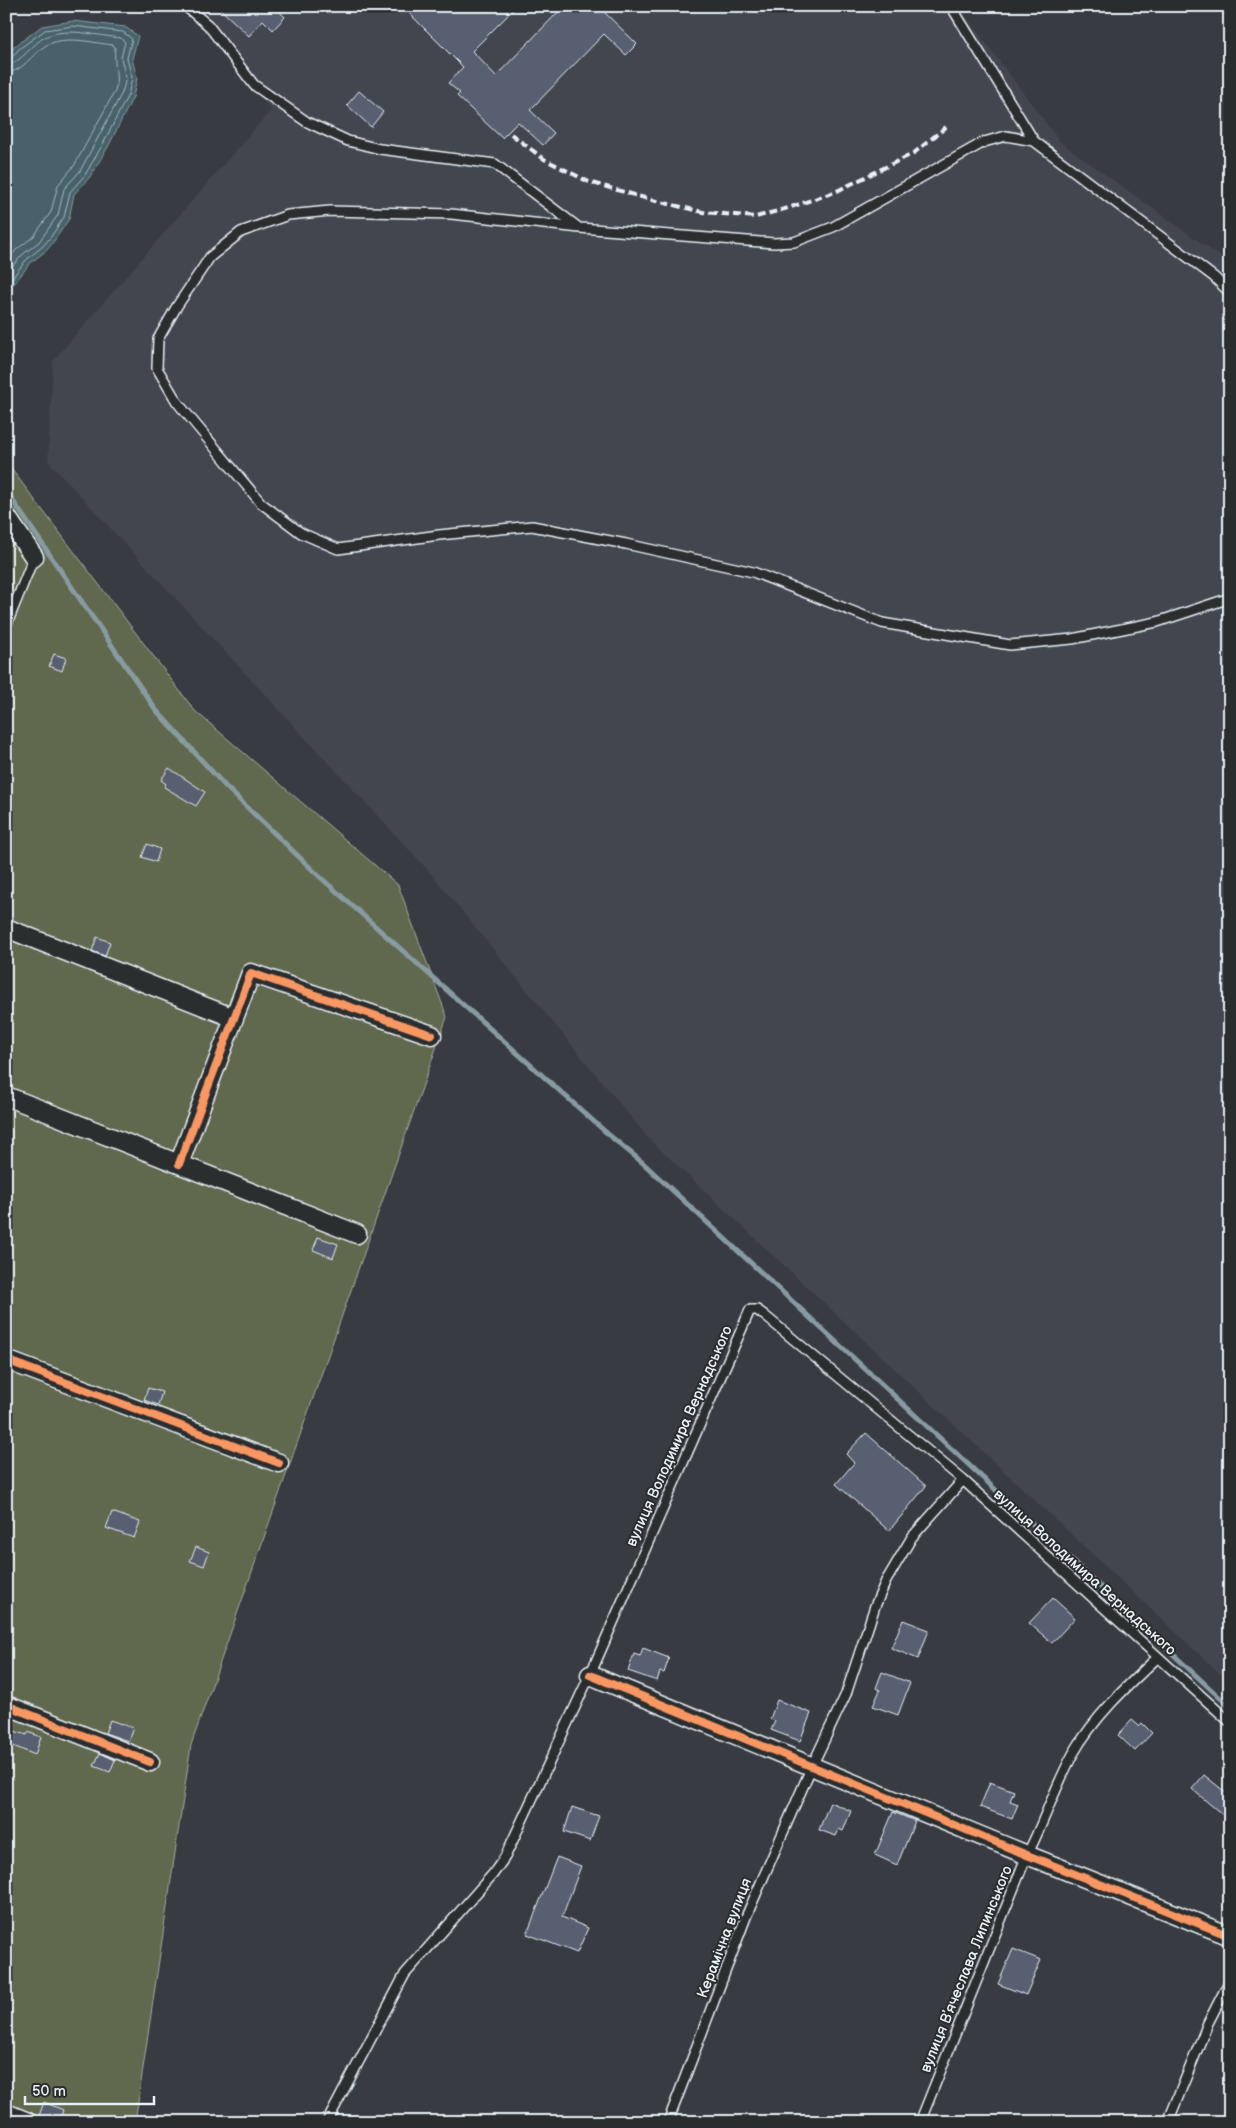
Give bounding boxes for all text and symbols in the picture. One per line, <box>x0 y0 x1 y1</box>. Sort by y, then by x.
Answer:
street label: вулиця Володимира Вернадського <box>622 1323 737 1550</box>
street label: вулиця Володимира Вернадського <box>989 1485 1180 1660</box>
street label: вулиця Вʼячеслава Липинського <box>916 1863 1017 2075</box>
street label: Керамічна вулиця <box>693 1876 756 2001</box>
scale bar <box>25 2073 154 2105</box>
text: 50 m <box>32 2082 66 2101</box>

